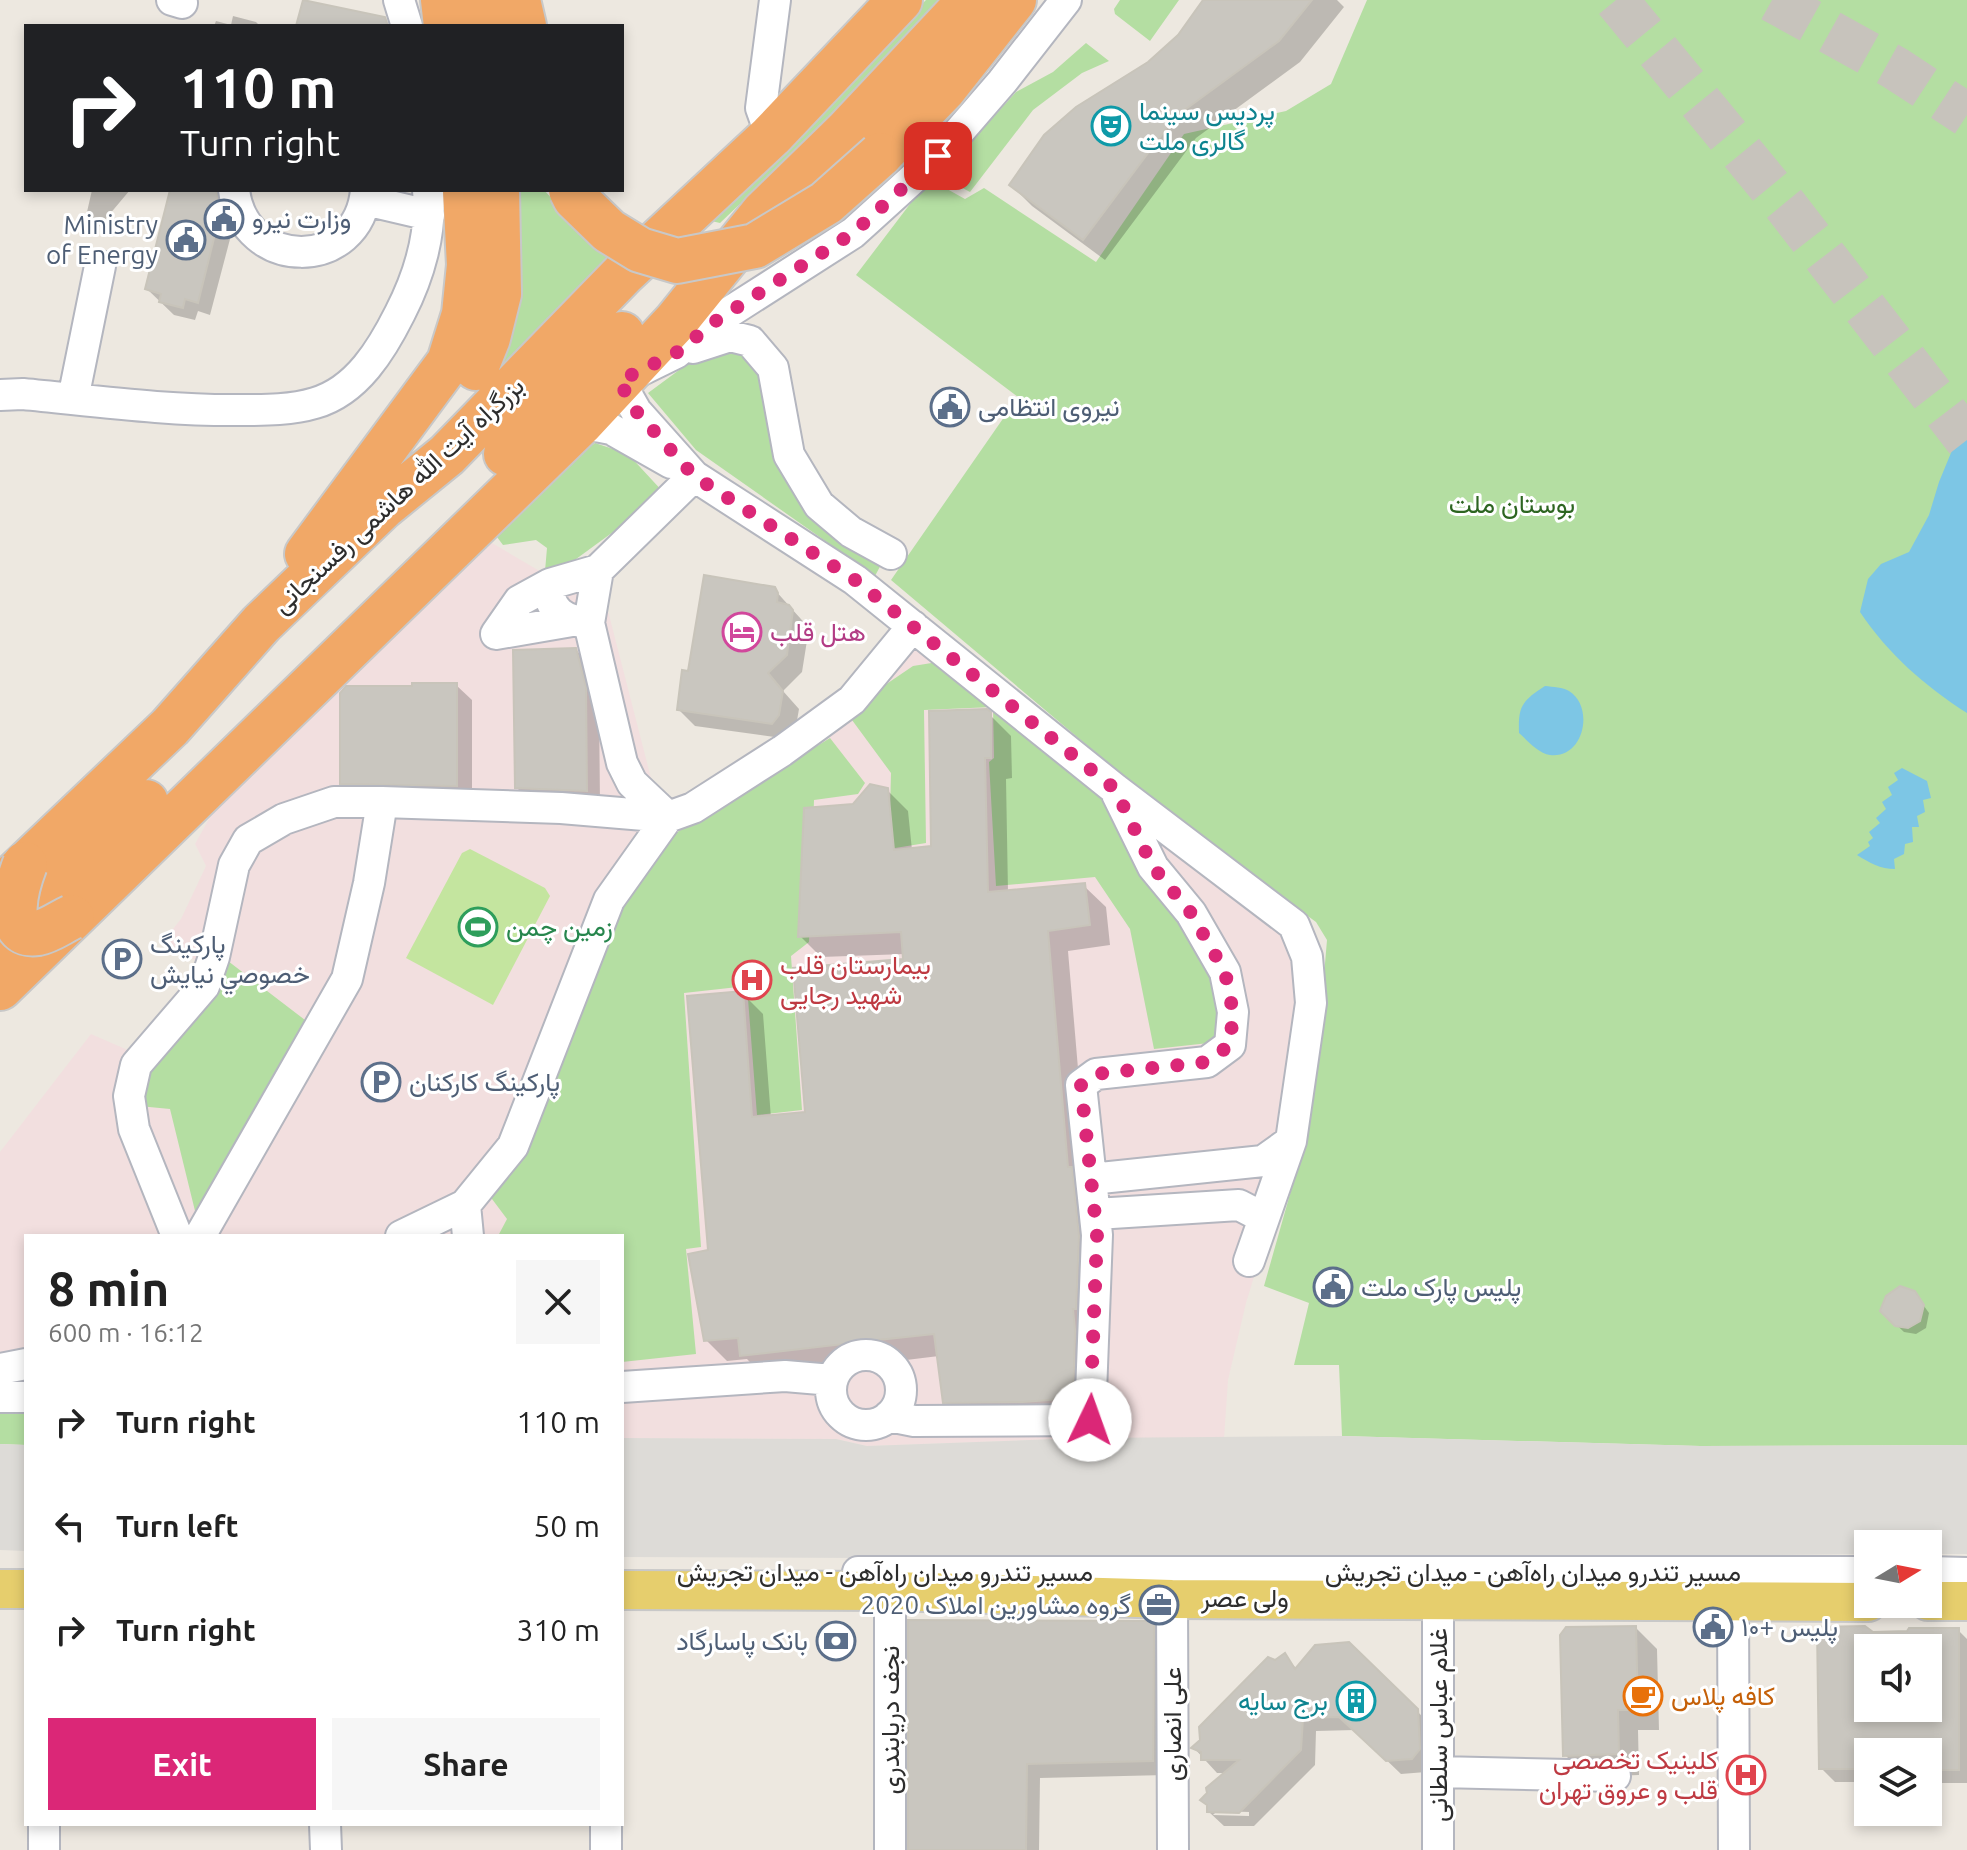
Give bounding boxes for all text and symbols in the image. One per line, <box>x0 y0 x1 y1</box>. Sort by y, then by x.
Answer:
icon: right <box>48 56 152 160</box>
text: 110 m <box>180 56 336 119</box>
place label: پردیس سینما گالری ملت <box>1139 96 1275 157</box>
theatre icon: پردیس سینما گالری ملت <box>1090 105 1132 147</box>
text: Turn right <box>180 122 340 163</box>
pin <box>904 122 972 190</box>
icon: arrive <box>916 134 960 178</box>
public building icon: وزارت نیرو <box>203 198 245 240</box>
place label: وزارت نیرو <box>252 204 351 235</box>
place label: Ministry of Energy <box>46 210 158 269</box>
public building icon: Ministry of Energy <box>165 219 207 261</box>
street label: بزرگراه آیت الله هاشمی رفسنجانی <box>266 371 531 620</box>
public building icon: نیروی انتظامی <box>929 386 971 428</box>
place label: نیروی انتظامی <box>978 392 1120 423</box>
park label: بوستان ملت <box>1449 489 1575 520</box>
hotel icon: هتل قلب <box>721 611 763 653</box>
place label: هتل قلب <box>770 617 866 648</box>
sports icon: زمین چمن <box>457 906 499 948</box>
place label: زمین چمن <box>506 912 613 945</box>
place label: پاركينگ خصوصي نيايش <box>150 929 310 995</box>
parking icon: پاركينگ خصوصي نيايش <box>101 938 143 980</box>
place label: بیمارستان قلب شهید رجایی <box>780 950 931 1011</box>
hospital icon: بیمارستان قلب شهید رجایی <box>731 959 773 1001</box>
parking icon: پارکینگ کارکنان <box>360 1061 402 1103</box>
place label: پارکینگ کارکنان <box>409 1067 560 1100</box>
button: close <box>516 1260 600 1344</box>
text: 8 min <box>48 1261 169 1315</box>
public building icon: پلیس پارک ملت <box>1312 1266 1354 1308</box>
place label: پلیس پارک ملت <box>1361 1272 1521 1305</box>
text: 600 m · 16:12 <box>48 1318 204 1347</box>
position arrow <box>1048 1378 1132 1462</box>
icon: right <box>48 1400 92 1444</box>
text: Turn right <box>116 1405 256 1439</box>
text: 110 m <box>516 1405 600 1439</box>
icon: left <box>48 1504 92 1548</box>
text: Turn left <box>116 1509 238 1543</box>
text: 50 m <box>533 1509 600 1543</box>
north arrow <box>1854 1530 1942 1618</box>
map controls <box>1854 1530 1942 1826</box>
street label: مسیر تندرو میدان راه‌آهن - میدان تجریش <box>677 1557 1093 1588</box>
street label: مسیر تندرو میدان راه‌آهن - میدان تجریش <box>1325 1557 1741 1588</box>
street label: ولی عصر <box>1200 1583 1289 1614</box>
office icon: گروه مشاورین املاک 2020 <box>1138 1584 1180 1626</box>
place label: گروه مشاورین املاک 2020 <box>860 1590 1131 1621</box>
public building icon: پلیس +۱۰ <box>1692 1606 1734 1648</box>
icon: right <box>48 1608 92 1652</box>
place label: پلیس +۱۰ <box>1741 1612 1838 1645</box>
text: Turn right <box>116 1613 256 1647</box>
text: 310 m <box>516 1613 600 1647</box>
bank icon: بانک پاسارگاد <box>815 1620 857 1662</box>
place label: بانک پاسارگاد <box>676 1626 808 1659</box>
street label: غلام عباس سلطانی <box>1423 1628 1455 1822</box>
button: sound <box>1854 1634 1942 1722</box>
street label: نجف دریابندری <box>875 1646 906 1795</box>
street label: علی انصاری <box>1157 1667 1188 1781</box>
cafe icon: کافه پلاس <box>1622 1675 1664 1717</box>
building icon: برج سایه <box>1335 1680 1377 1722</box>
place label: کافه پلاس <box>1671 1681 1775 1714</box>
place label: برج سایه <box>1238 1686 1328 1719</box>
button: Exit <box>48 1718 316 1810</box>
button: Share <box>332 1718 600 1810</box>
button: layers <box>1854 1738 1942 1826</box>
place label: کلینیک تخصصی قلب و عروق تهران <box>1539 1745 1718 1806</box>
hospital icon: کلینیک تخصصی قلب و عروق تهران <box>1725 1754 1767 1796</box>

